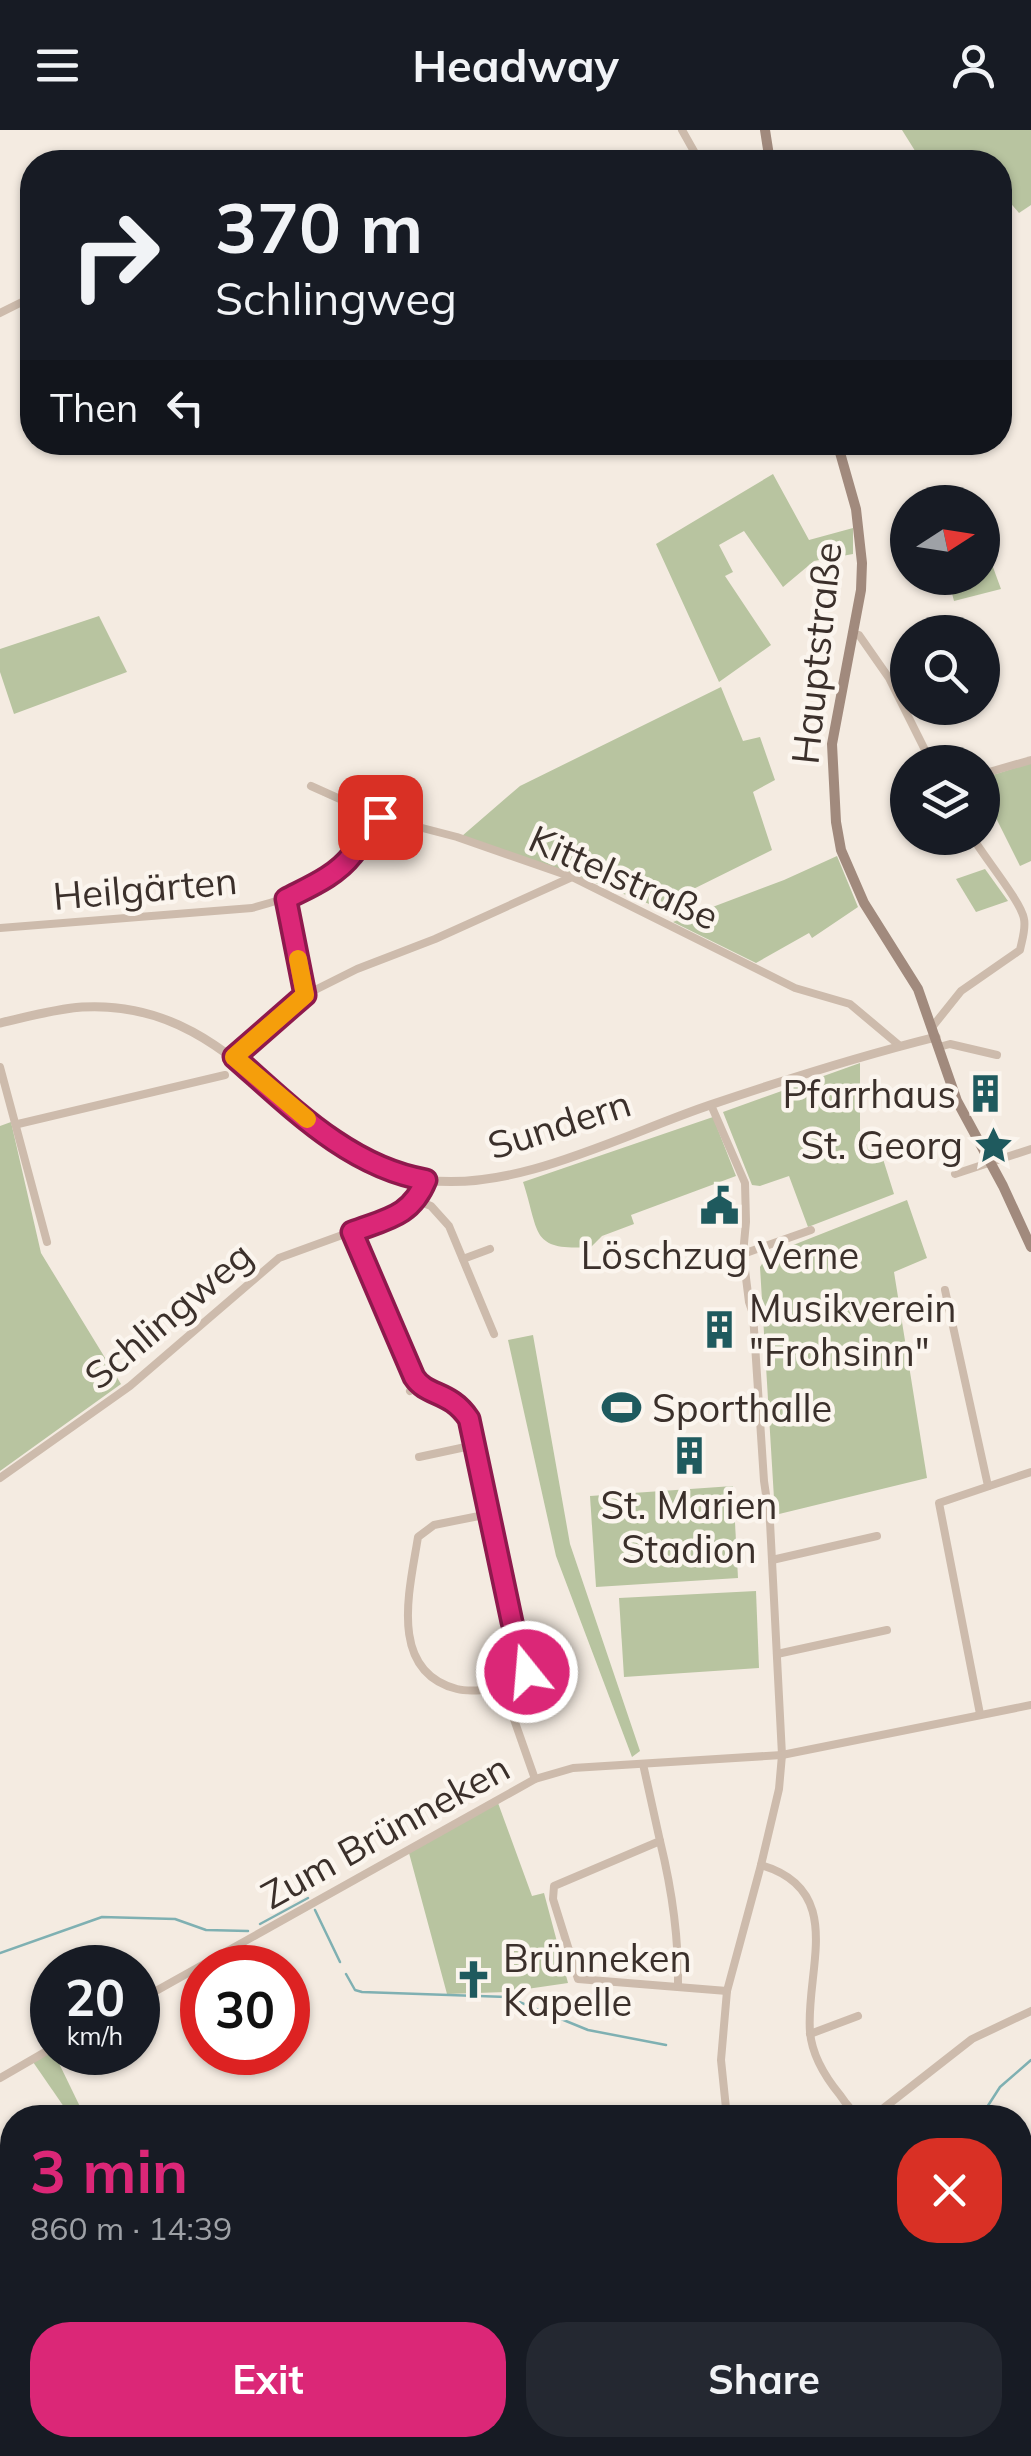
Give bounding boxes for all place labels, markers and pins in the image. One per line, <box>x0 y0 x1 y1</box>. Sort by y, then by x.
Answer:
pin <box>338 775 423 860</box>
place label: Pfarrhaus <box>782 1070 956 1118</box>
building icon: Pfarrhaus <box>965 1073 1007 1115</box>
place label: St. Georg <box>800 1121 963 1169</box>
place icon: St. Georg <box>972 1124 1014 1166</box>
public building icon: Löschzug Verne <box>699 1185 741 1227</box>
place label: Löschzug Verne <box>581 1231 859 1279</box>
place label: Musikverein "Frohsinn" <box>749 1284 956 1376</box>
building icon: Musikverein "Frohsinn" <box>698 1309 740 1351</box>
place label: Sporthalle <box>652 1384 832 1432</box>
sports icon: Sporthalle <box>601 1387 643 1429</box>
building icon: St. Marien Stadion <box>668 1435 710 1477</box>
place label: St. Marien Stadion <box>600 1481 778 1573</box>
place label: Brünneken Kapelle <box>503 1934 692 2026</box>
church icon: Brünneken Kapelle <box>452 1959 494 2001</box>

